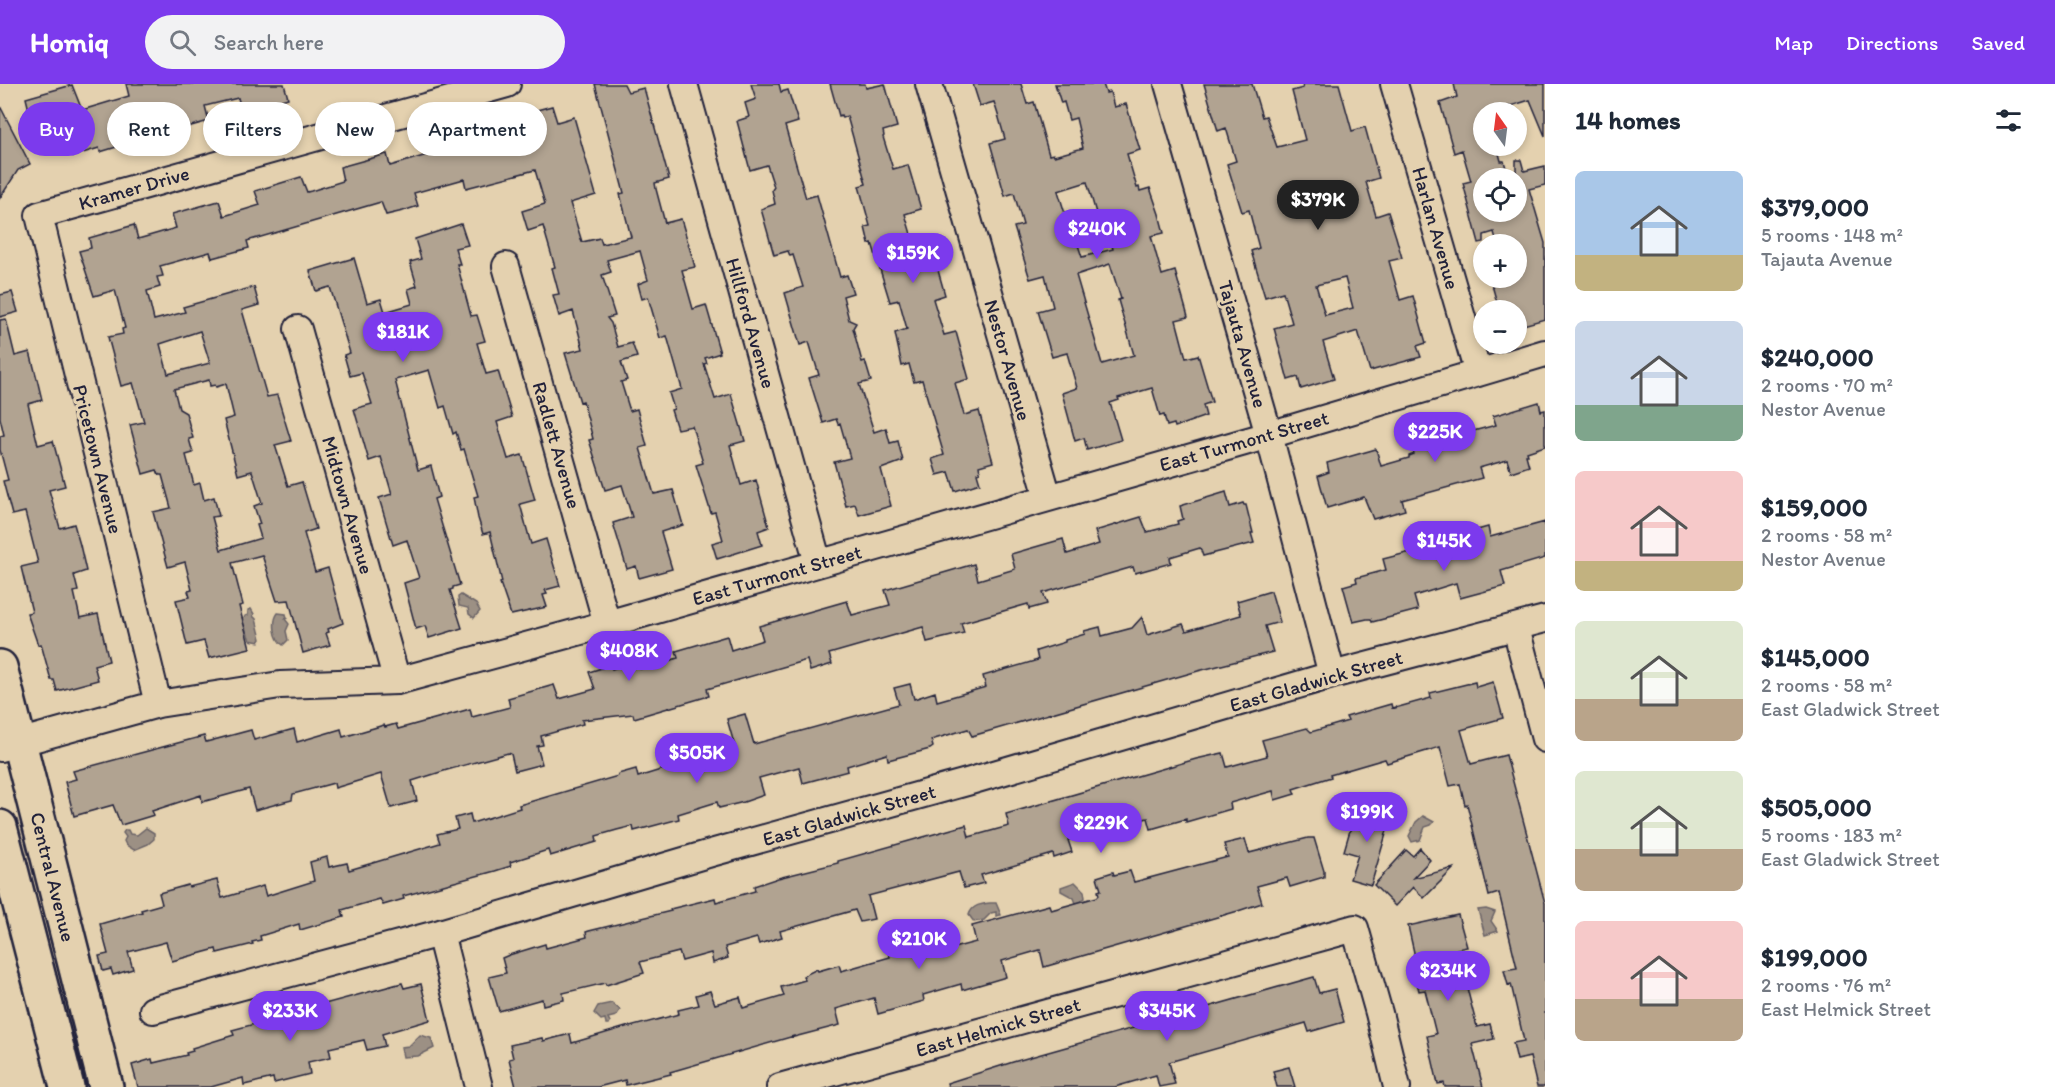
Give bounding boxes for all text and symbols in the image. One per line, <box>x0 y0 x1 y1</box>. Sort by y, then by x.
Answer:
search box <box>145 15 565 69</box>
text: Homiq <box>30 25 109 59</box>
icon: search <box>166 26 199 59</box>
text: Search here <box>214 29 324 56</box>
text: Map <box>1775 30 1813 55</box>
text: Directions <box>1846 30 1938 55</box>
text: Saved <box>1971 30 2025 55</box>
chip: Buy <box>18 102 95 156</box>
chip: Rent <box>107 102 191 156</box>
chip: Filters <box>203 102 303 156</box>
chip: New <box>315 102 395 156</box>
chip: Apartment <box>407 102 547 156</box>
north arrow <box>1473 102 1527 156</box>
map controls <box>1473 102 1527 354</box>
text: 14 homes <box>1575 104 1681 136</box>
icon: filters <box>1992 104 2025 137</box>
street label: Kramer Drive <box>76 161 192 215</box>
street label: Harlan Avenue <box>1407 164 1465 292</box>
button: locate <box>1473 168 1527 222</box>
pin: $379K <box>1276 180 1360 231</box>
text: $379K <box>1291 187 1345 211</box>
text: $379,000 <box>1761 191 1869 223</box>
icon: home <box>1623 195 1695 267</box>
pin: $240K <box>1055 209 1139 260</box>
text: $240K <box>1068 216 1126 240</box>
text: 5 rooms · 148 m² <box>1761 223 1903 247</box>
pin: $159K <box>871 233 955 284</box>
button: + <box>1473 234 1527 288</box>
text: $159K <box>886 240 940 264</box>
text: Tajauta Avenue <box>1761 247 1892 271</box>
street label: Hillford Avenue <box>721 255 781 391</box>
street label: Tajauta Avenue <box>1213 277 1273 411</box>
street label: Nestor Avenue <box>979 297 1037 423</box>
button: − <box>1473 300 1527 354</box>
pin: $181K <box>361 312 445 363</box>
text: $181K <box>377 319 429 343</box>
text: $240,000 <box>1761 341 1874 373</box>
icon: home <box>1623 345 1695 417</box>
text: 2 rooms · 70 m² <box>1761 373 1893 397</box>
street label: Radlett Avenue <box>527 379 587 511</box>
street label: Pricetown Avenue <box>68 382 128 536</box>
text: Nestor Avenue <box>1761 397 1886 421</box>
street label: East Turmont Street <box>1157 405 1331 477</box>
pin: $225K <box>1393 412 1477 463</box>
text: $225K <box>1408 419 1462 443</box>
street label: Midtown Avenue <box>317 433 379 577</box>
text: $159,000 <box>1761 491 1868 523</box>
icon: home <box>1623 495 1695 567</box>
pin: $145K <box>1402 521 1486 572</box>
text: 2 rooms · 58 m² <box>1761 523 1892 547</box>
text: $145K <box>1417 528 1471 552</box>
street label: East Turmont Street <box>690 539 864 611</box>
text: Nestor Avenue <box>1761 547 1886 571</box>
pin: $408K <box>587 631 671 682</box>
text: $408K <box>600 638 658 662</box>
text: $145,000 <box>1761 641 1870 673</box>
street label: East Gladwick Street <box>1227 645 1405 717</box>
icon: home <box>1623 645 1695 717</box>
text: 2 rooms · 58 m² <box>1761 673 1892 697</box>
text: East Gladwick Street <box>1761 697 1940 721</box>
pin: $505K <box>655 733 739 784</box>
text: $505K <box>669 740 725 764</box>
street label: East Gladwick Street <box>760 779 938 851</box>
text: $505,000 <box>1761 791 1872 823</box>
pin: $199K <box>1325 792 1409 843</box>
icon: home <box>1623 795 1695 867</box>
text: $199K <box>1340 799 1394 823</box>
pin: $229K <box>1059 803 1143 854</box>
street label: Central Avenue <box>25 810 81 944</box>
text: $229K <box>1074 810 1128 834</box>
text: 5 rooms · 183 m² <box>1761 823 1902 847</box>
text: East Gladwick Street <box>1761 847 1940 871</box>
pin: $210K <box>877 919 961 970</box>
text: $210K <box>891 926 947 950</box>
text: $199,000 <box>1761 941 1868 973</box>
icon: home <box>1623 945 1695 1017</box>
pin: $234K <box>1406 951 1490 1002</box>
text: $234K <box>1420 958 1476 982</box>
text: 2 rooms · 76 m² <box>1761 973 1891 997</box>
pin: $233K <box>248 991 332 1042</box>
pin: $345K <box>1125 991 1209 1042</box>
street label: East Helmick Street <box>913 992 1083 1062</box>
text: East Helmick Street <box>1761 997 1931 1021</box>
text: $233K <box>262 998 318 1022</box>
text: $345K <box>1139 998 1195 1022</box>

